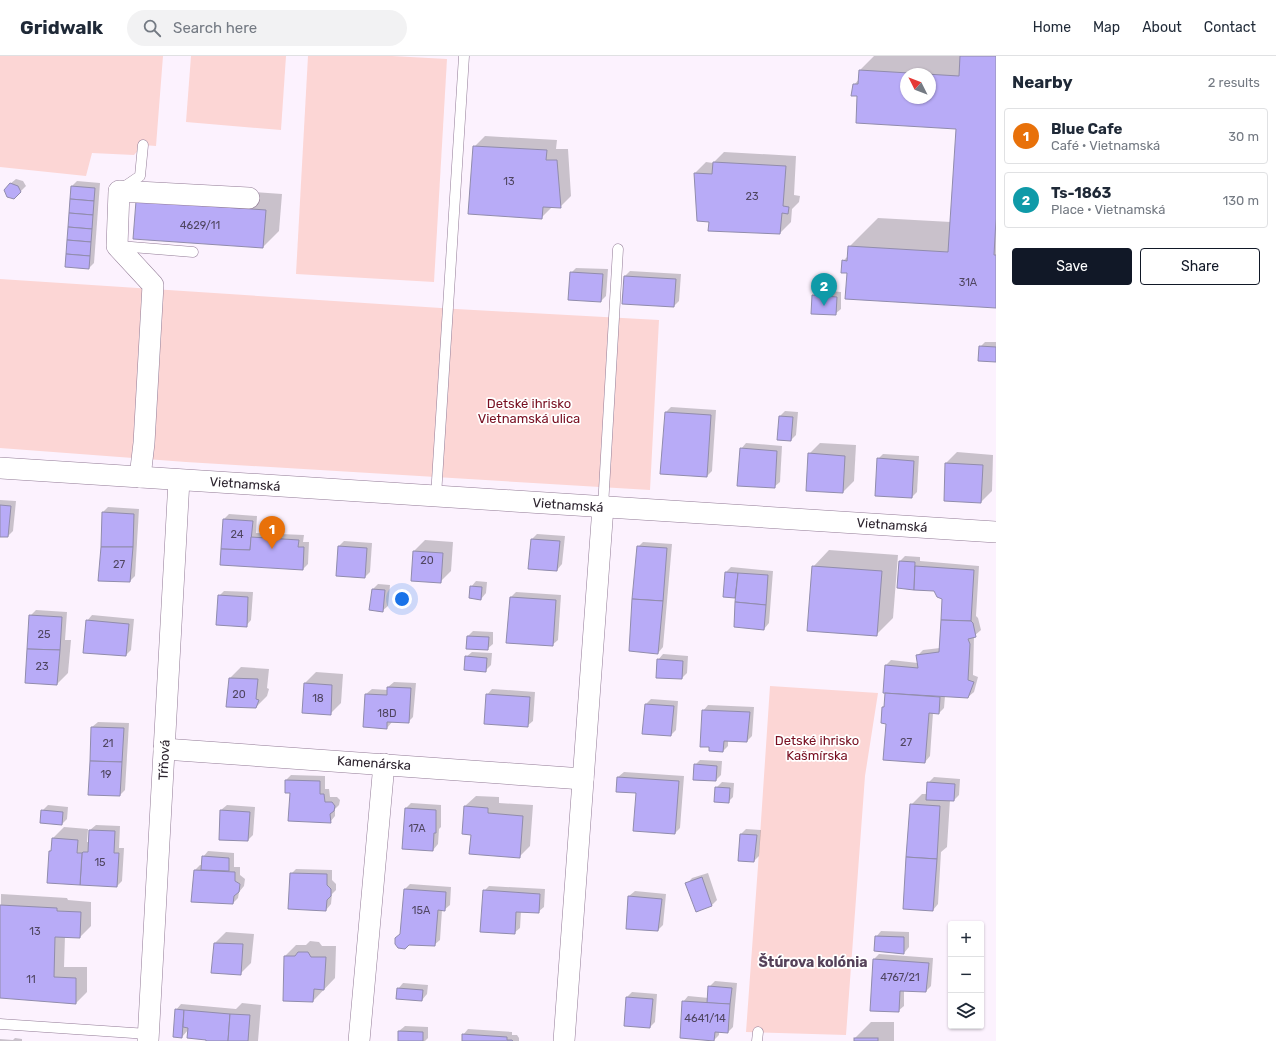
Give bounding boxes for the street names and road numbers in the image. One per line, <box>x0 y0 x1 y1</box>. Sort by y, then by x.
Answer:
street label: Vietnamská <box>209 474 281 494</box>
street label: Vietnamská <box>532 495 604 515</box>
street label: Vietnamská <box>856 515 928 535</box>
street label: Tŕňová <box>155 739 173 781</box>
street label: Kamenárska <box>337 753 411 773</box>

